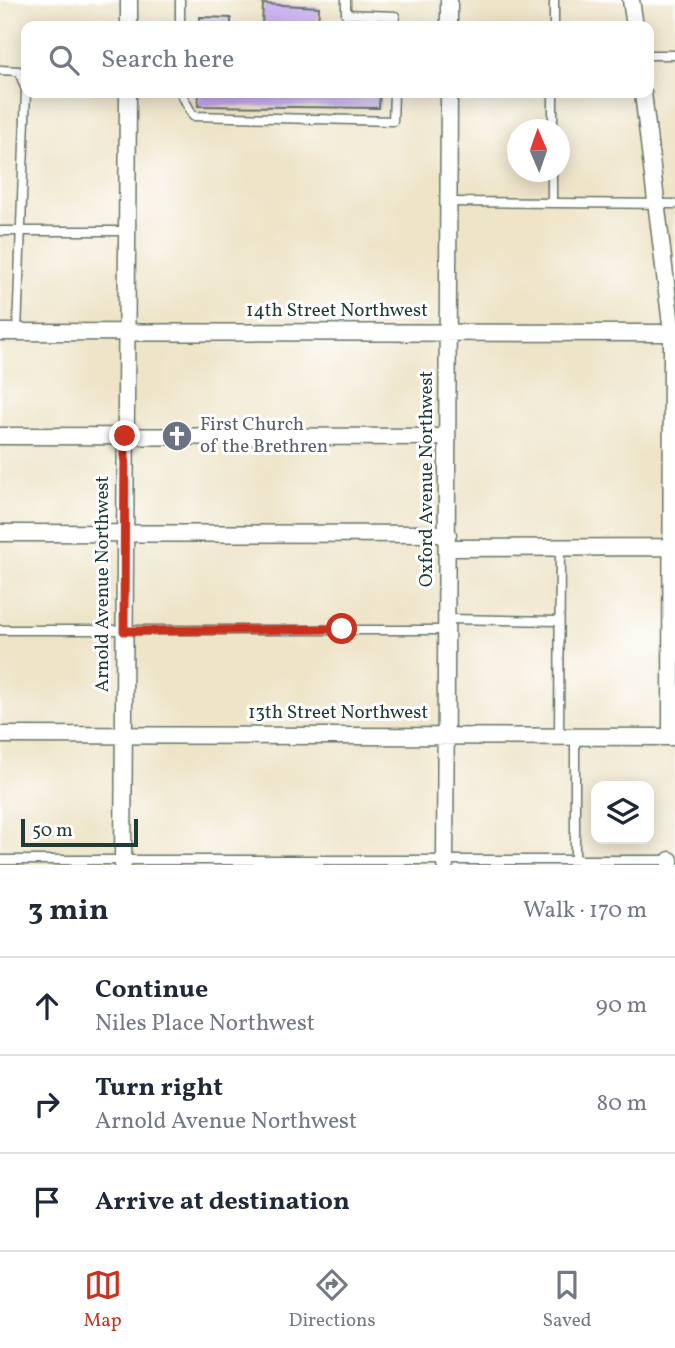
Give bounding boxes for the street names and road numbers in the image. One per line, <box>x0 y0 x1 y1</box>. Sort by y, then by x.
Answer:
street label: 14th Street Northwest <box>246 298 428 324</box>
street label: Oxford Avenue Northwest <box>414 370 440 587</box>
street label: Arnold Avenue Northwest <box>90 475 116 692</box>
street label: 13th Street Northwest <box>248 700 428 726</box>

